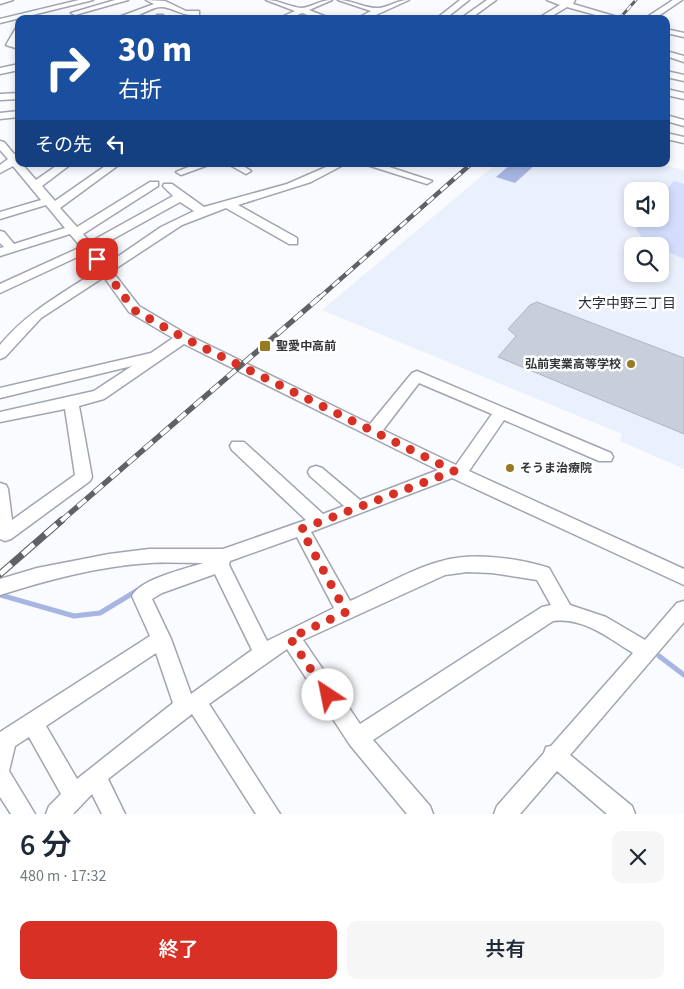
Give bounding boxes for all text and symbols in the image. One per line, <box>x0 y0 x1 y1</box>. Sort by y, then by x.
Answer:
text: 30 m <box>118 25 192 75</box>
icon: right <box>35 35 100 100</box>
text: 右折 <box>118 74 162 106</box>
icon: left <box>102 130 130 158</box>
text: その先 <box>35 132 92 159</box>
map controls <box>624 182 669 282</box>
button: sound <box>624 182 669 227</box>
button: search <box>624 237 669 282</box>
pin <box>76 238 118 280</box>
icon: arrive <box>83 245 111 273</box>
district label: 大字中野三丁目 <box>578 294 676 314</box>
place label: 聖愛中高前 <box>276 338 336 355</box>
marker: 聖愛中高前 <box>258 339 272 353</box>
place label: 弘前実業高等学校 <box>525 356 621 373</box>
marker: 弘前実業高等学校 <box>625 358 637 370</box>
place label: そうま治療院 <box>520 460 592 477</box>
marker: そうま治療院 <box>504 462 516 474</box>
position arrow <box>301 668 353 720</box>
text: 6 分 <box>20 824 71 867</box>
button: close <box>612 831 664 883</box>
text: 480 m · 17:32 <box>20 865 107 887</box>
button: 終了 <box>20 921 337 979</box>
button: 共有 <box>347 921 664 979</box>

